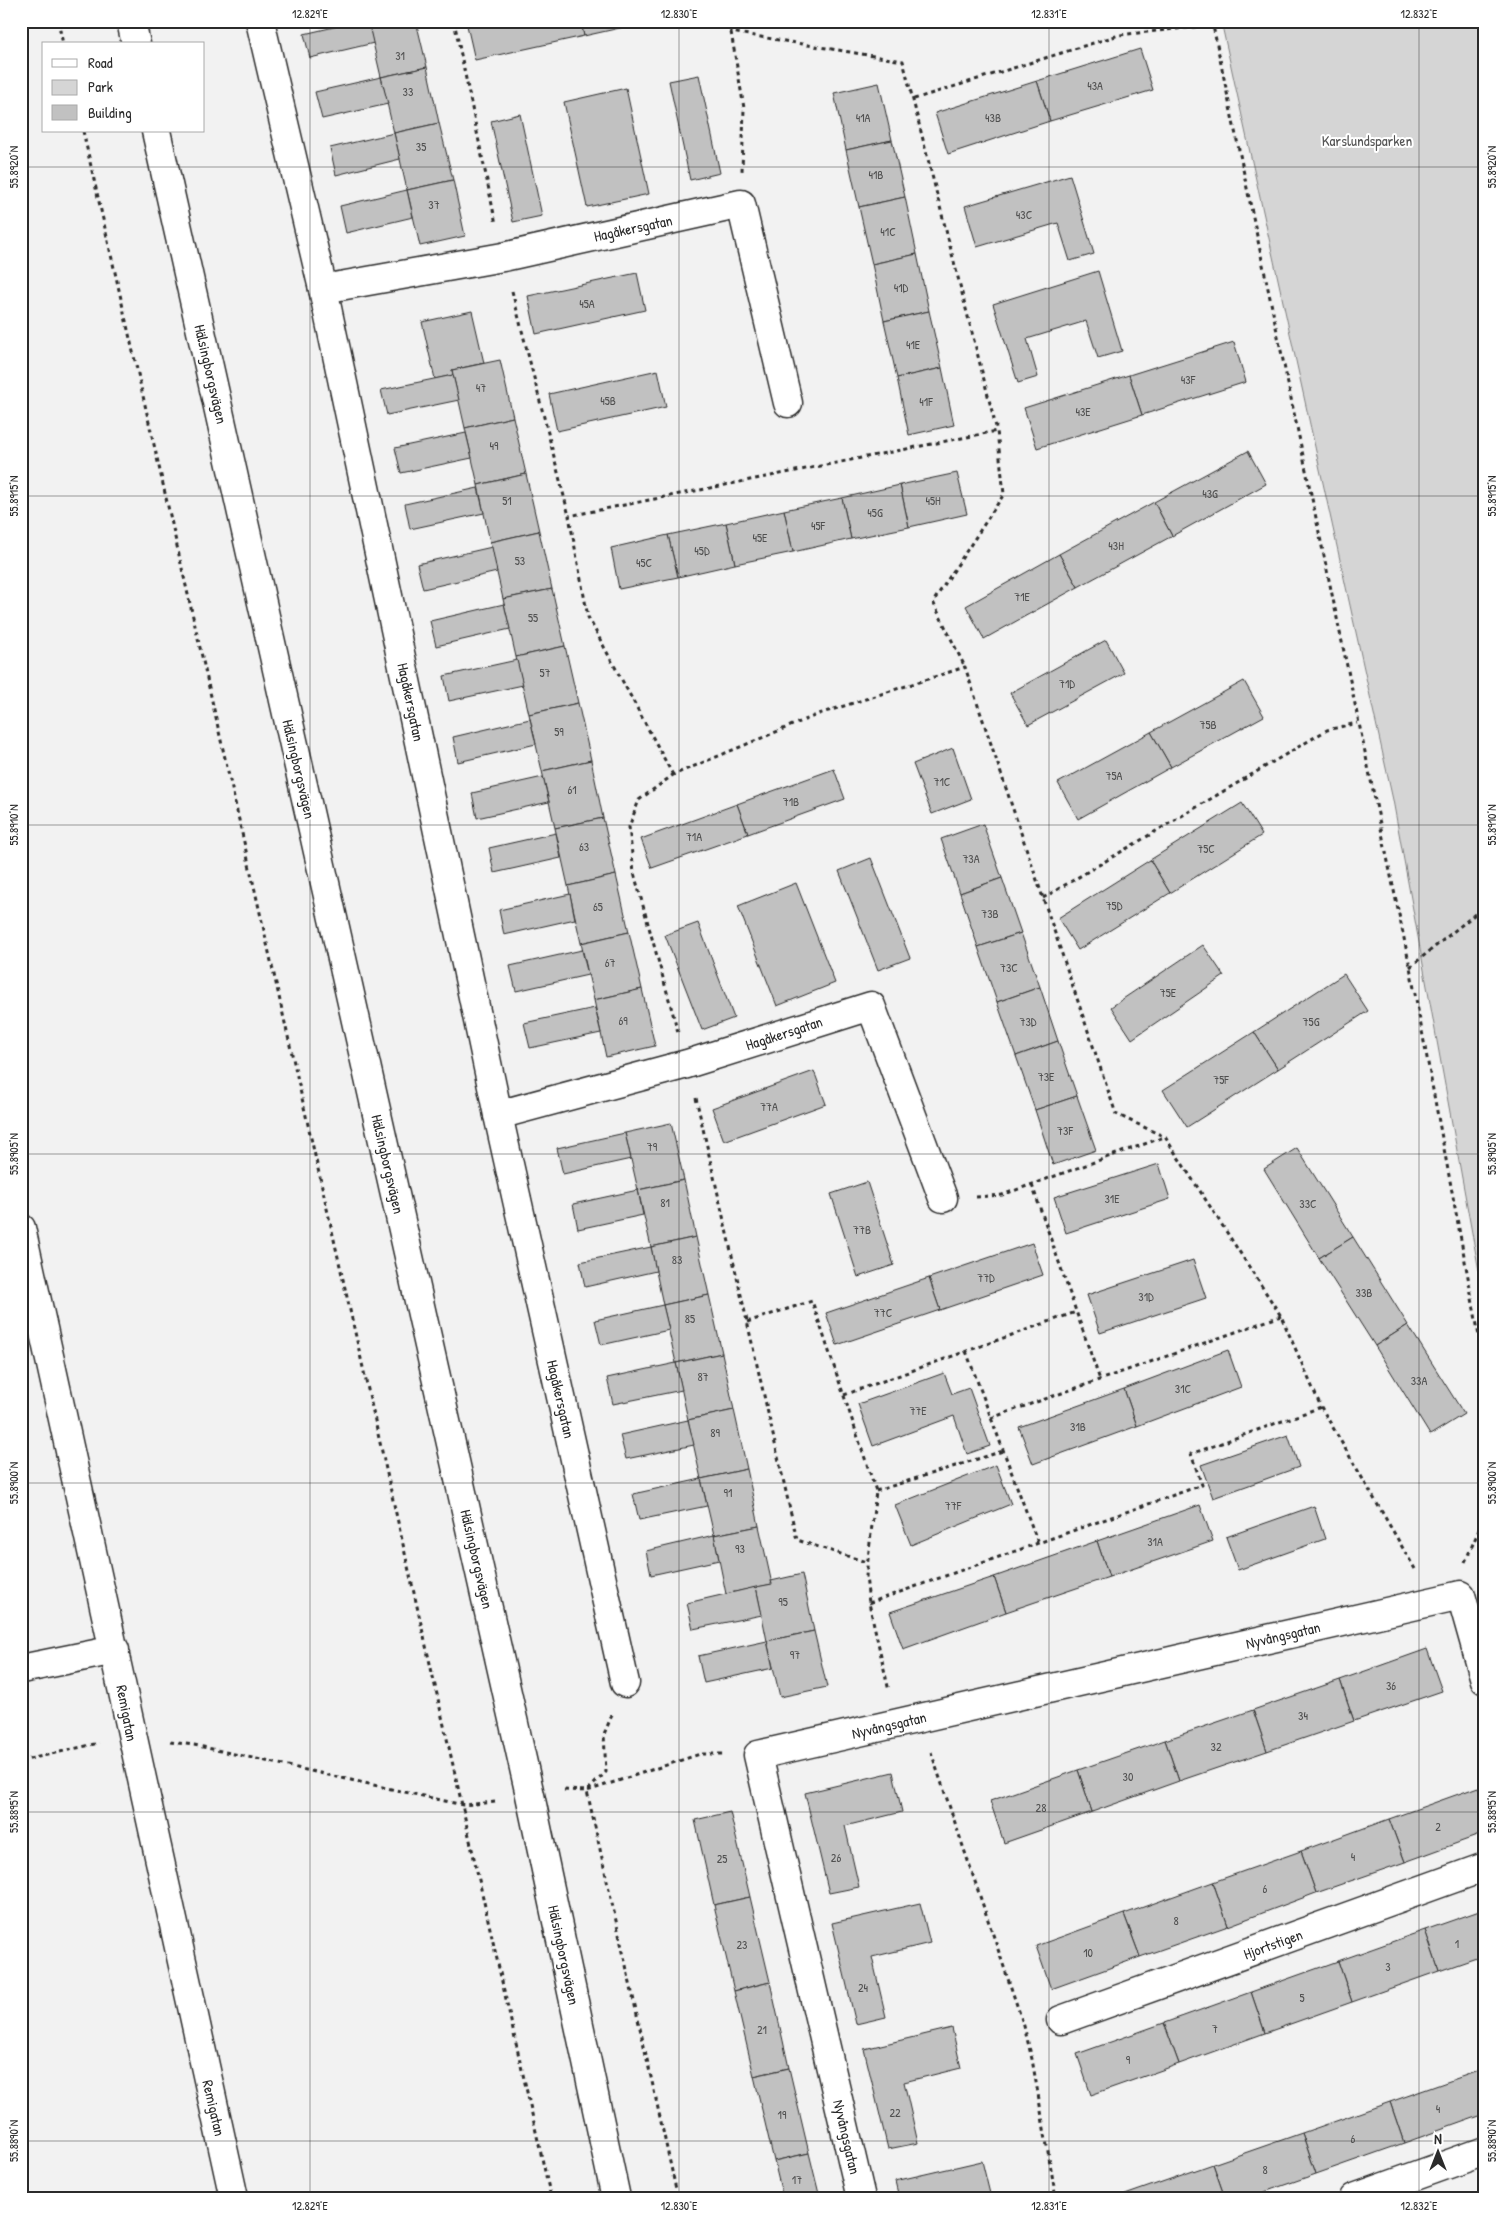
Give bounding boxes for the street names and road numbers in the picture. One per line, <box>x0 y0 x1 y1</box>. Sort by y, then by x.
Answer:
street label: Hagåkersgatan <box>592 209 674 247</box>
street label: Hälsingborgsvägen <box>189 322 233 426</box>
street label: Hagåkersgatan <box>392 661 430 743</box>
street label: Hälsingborgsvägen <box>277 717 321 821</box>
street label: Hagåkersgatan <box>743 1011 825 1055</box>
street label: Hälsingborgsvägen <box>366 1112 410 1216</box>
street label: Hagåkersgatan <box>542 1358 580 1440</box>
street label: Hälsingborgsvägen <box>455 1507 499 1611</box>
street label: Nyvångsgatan <box>1244 1616 1323 1654</box>
street label: Remigatan <box>111 1683 143 1743</box>
street label: Nyvångsgatan <box>850 1706 929 1744</box>
street label: Hälsingborgsvägen <box>543 1903 585 2007</box>
street label: Hjortstigen <box>1241 1924 1306 1964</box>
street label: Remigatan <box>197 2078 231 2138</box>
street label: Nyvångsgatan <box>828 2098 866 2177</box>

